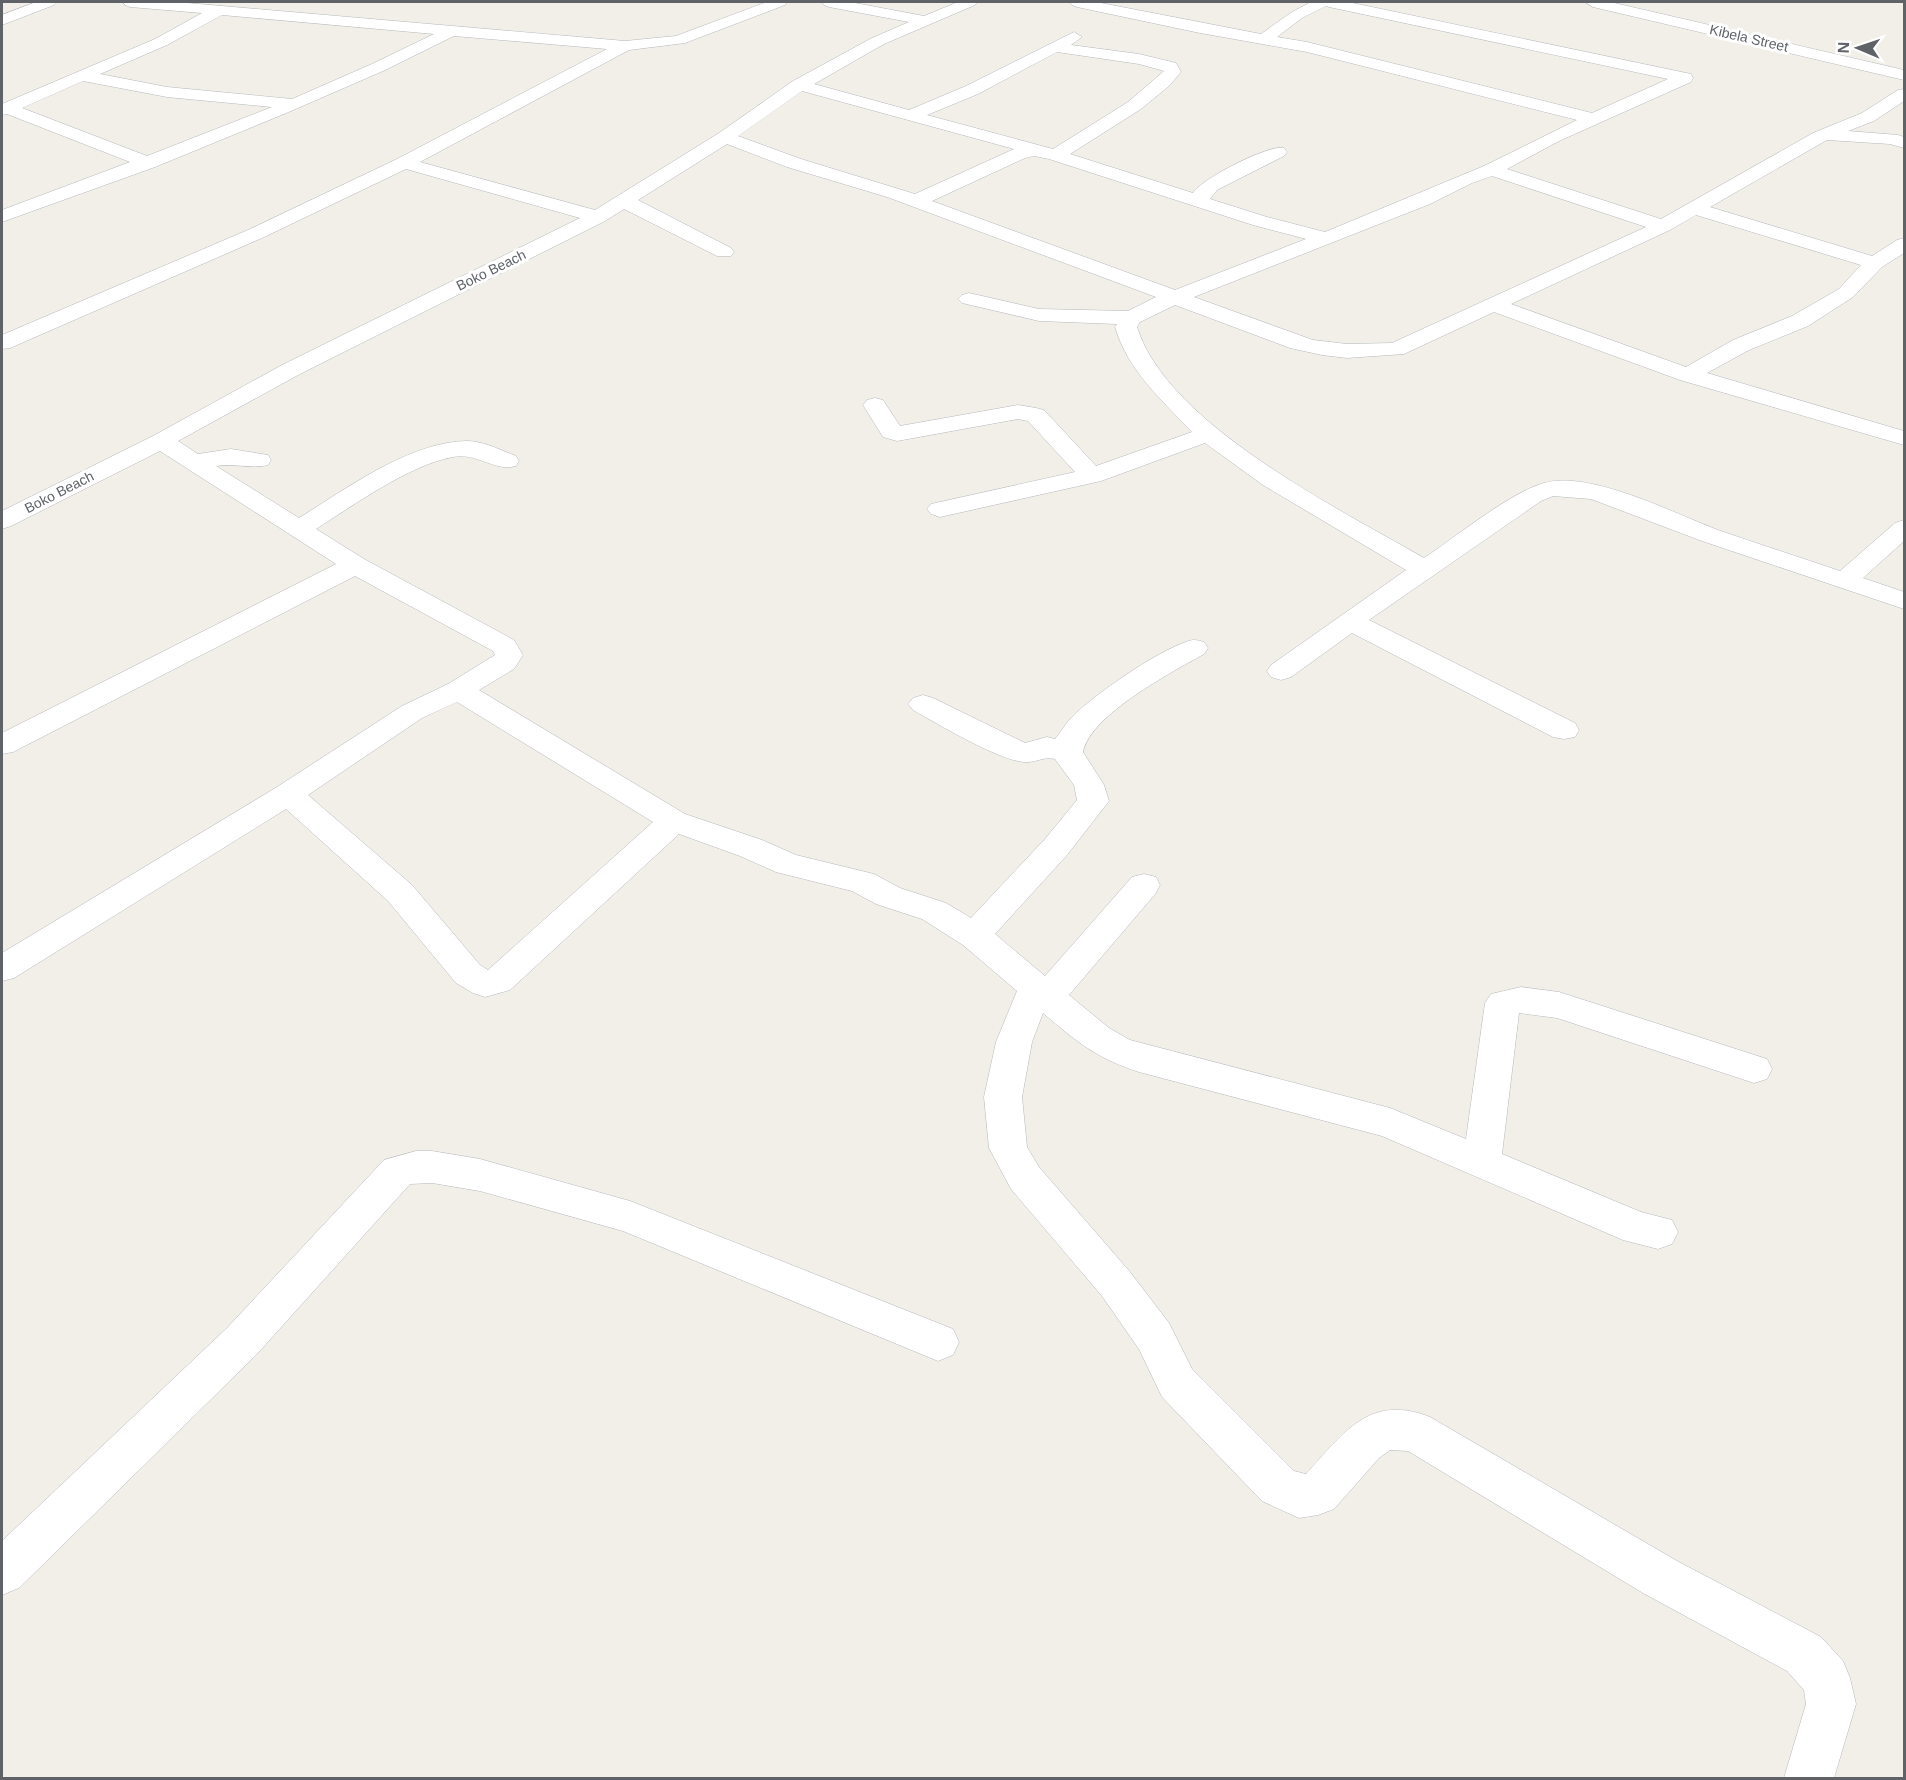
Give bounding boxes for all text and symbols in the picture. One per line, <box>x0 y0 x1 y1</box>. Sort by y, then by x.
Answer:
north arrow <box>1828 18 1888 78</box>
street label: Kibela Street <box>1708 21 1790 55</box>
text: N <box>1835 41 1852 54</box>
street label: Boko Beach <box>454 246 528 294</box>
street label: Boko Beach <box>22 468 96 516</box>

